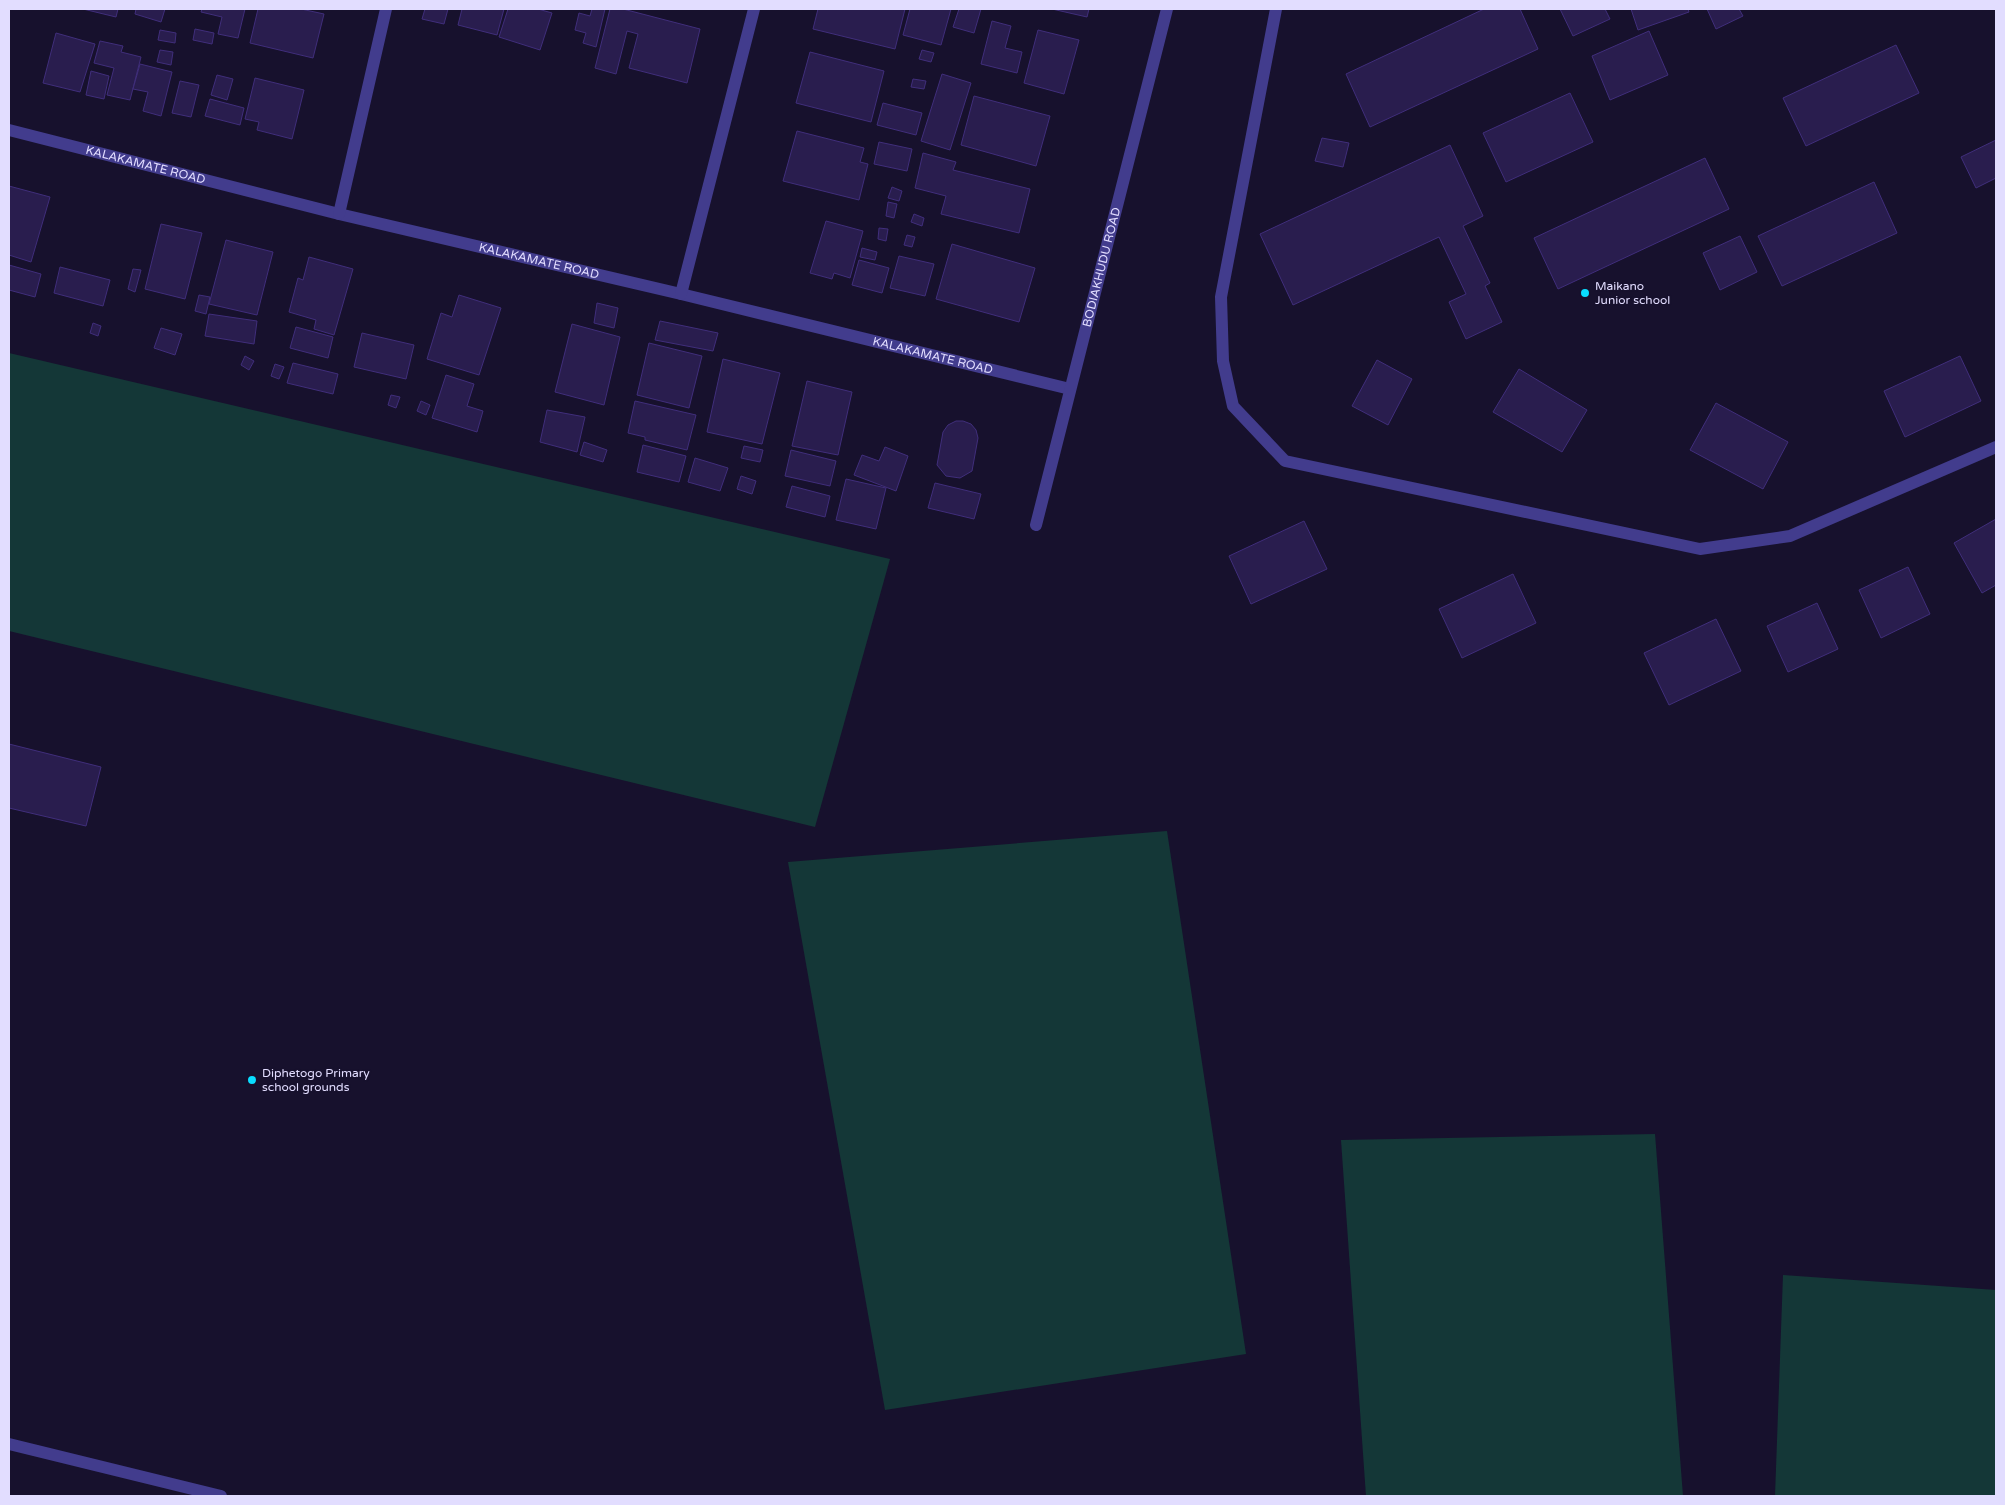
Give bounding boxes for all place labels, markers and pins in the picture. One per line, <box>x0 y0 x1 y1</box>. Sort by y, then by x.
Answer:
place label: Maikano Junior school <box>1595 279 1670 307</box>
marker: Maikano Junior school <box>1579 287 1591 299</box>
place label: Diphetogo Primary school grounds <box>262 1066 370 1094</box>
marker: Diphetogo Primary school grounds <box>246 1074 258 1086</box>

